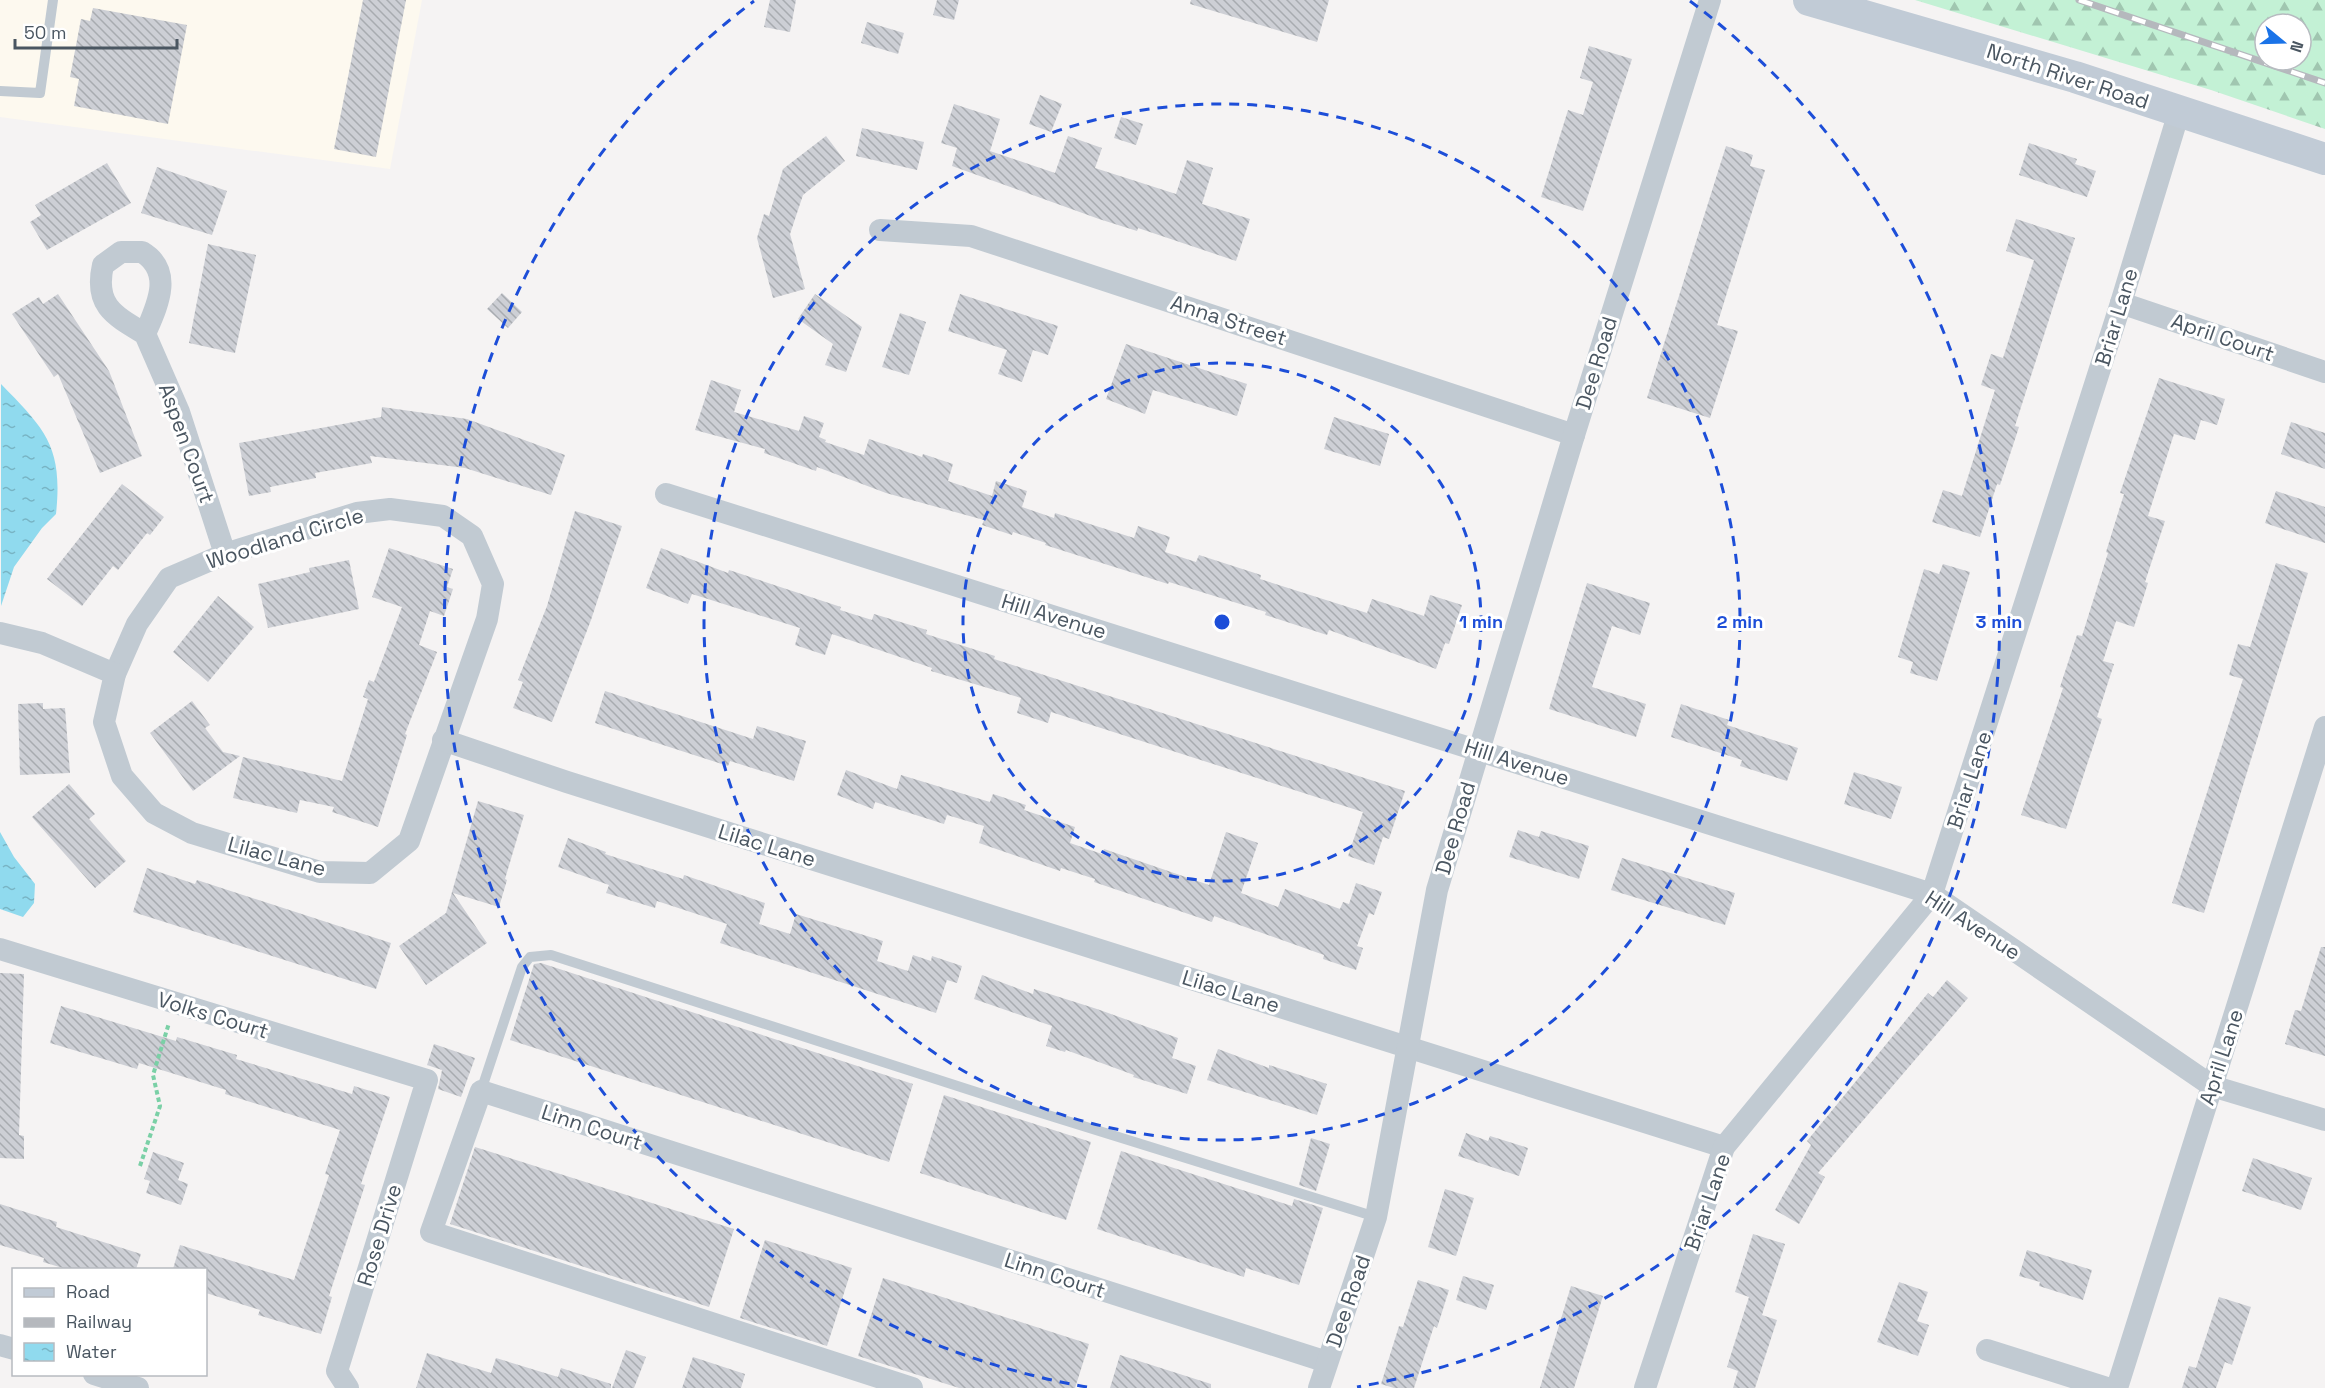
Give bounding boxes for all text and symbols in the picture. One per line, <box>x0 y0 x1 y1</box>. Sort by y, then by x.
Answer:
scale bar <box>15 12 177 50</box>
north arrow <box>2253 12 2313 72</box>
text: 50 m <box>24 21 66 44</box>
street label: North River Road <box>1983 37 2153 115</box>
text: N <box>2285 38 2308 55</box>
street label: Briar Lane <box>2088 265 2144 369</box>
street label: Anna Street <box>1167 289 1291 351</box>
street label: April Court <box>2168 307 2278 367</box>
street label: Dee Road <box>1569 313 1623 413</box>
street label: Aspen Court <box>153 379 221 507</box>
street label: Woodland Circle <box>203 501 367 575</box>
street label: Hill Avenue <box>998 587 1110 645</box>
text: 1 min <box>1459 610 1503 633</box>
text: 2 min <box>1717 610 1763 633</box>
text: 3 min <box>1976 610 2022 633</box>
centre of rings <box>1212 612 1232 632</box>
street label: Briar Lane <box>1941 728 1997 832</box>
street label: Hill Avenue <box>1461 732 1573 792</box>
street label: Dee Road <box>1429 778 1481 878</box>
street label: Lilac Lane <box>715 817 819 873</box>
street label: Lilac Lane <box>225 830 329 882</box>
street label: Hill Avenue <box>1920 884 2026 966</box>
street label: Lilac Lane <box>1179 963 1283 1019</box>
street label: Volks Court <box>154 985 272 1045</box>
street label: April Lane <box>2193 1006 2249 1108</box>
street label: Linn Court <box>538 1098 646 1156</box>
street label: Briar Lane <box>1678 1150 1736 1254</box>
street label: Rose Drive <box>351 1181 407 1289</box>
street label: Linn Court <box>1001 1246 1109 1304</box>
street label: Dee Road <box>1320 1251 1376 1351</box>
legend <box>12 1268 207 1376</box>
text: Road <box>66 1280 110 1303</box>
text: Railway <box>66 1310 132 1333</box>
text: Water <box>66 1340 117 1363</box>

